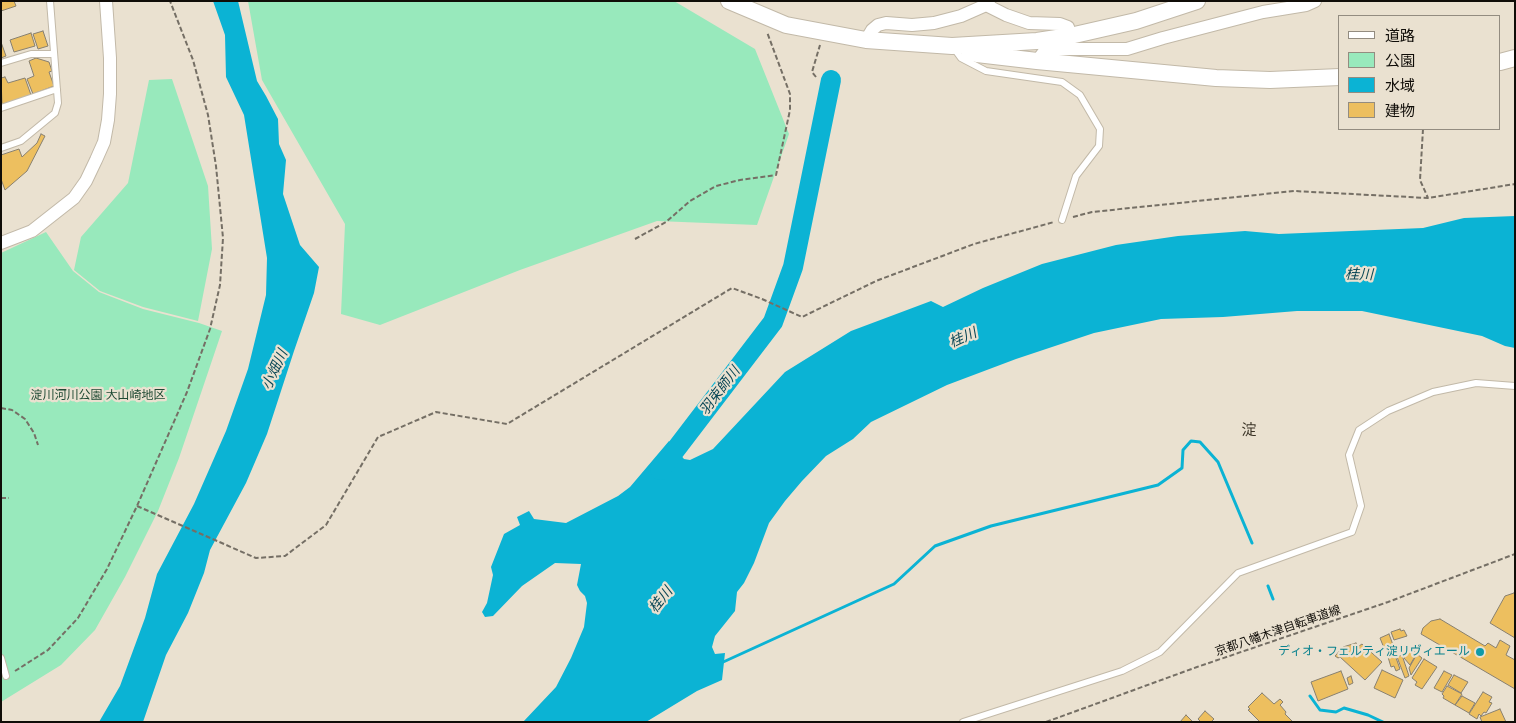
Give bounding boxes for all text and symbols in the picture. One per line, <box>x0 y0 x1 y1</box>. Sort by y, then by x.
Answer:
legend <box>1338 15 1501 130</box>
text: 道路 <box>1385 26 1415 45</box>
text: 公園 <box>1385 51 1415 70</box>
text: 水域 <box>1385 76 1415 95</box>
text: 建物 <box>1385 101 1415 120</box>
water label: 桂川 <box>1345 266 1373 284</box>
water label: 桂川 <box>947 325 979 351</box>
water label: 小畑川 <box>259 347 291 393</box>
water label: 羽束師川 <box>696 364 744 418</box>
park label: 淀川河川公園 大山崎地区 <box>31 389 165 403</box>
district label: 淀 <box>1242 422 1256 440</box>
water label: 桂川 <box>646 584 676 616</box>
street label: 京都八幡木津自転車道線 <box>1213 603 1343 659</box>
place label: ディオ・フェルティ淀リヴィエール <box>1278 645 1470 659</box>
marker: ディオ・フェルティ淀リヴィエール <box>1474 646 1486 658</box>

